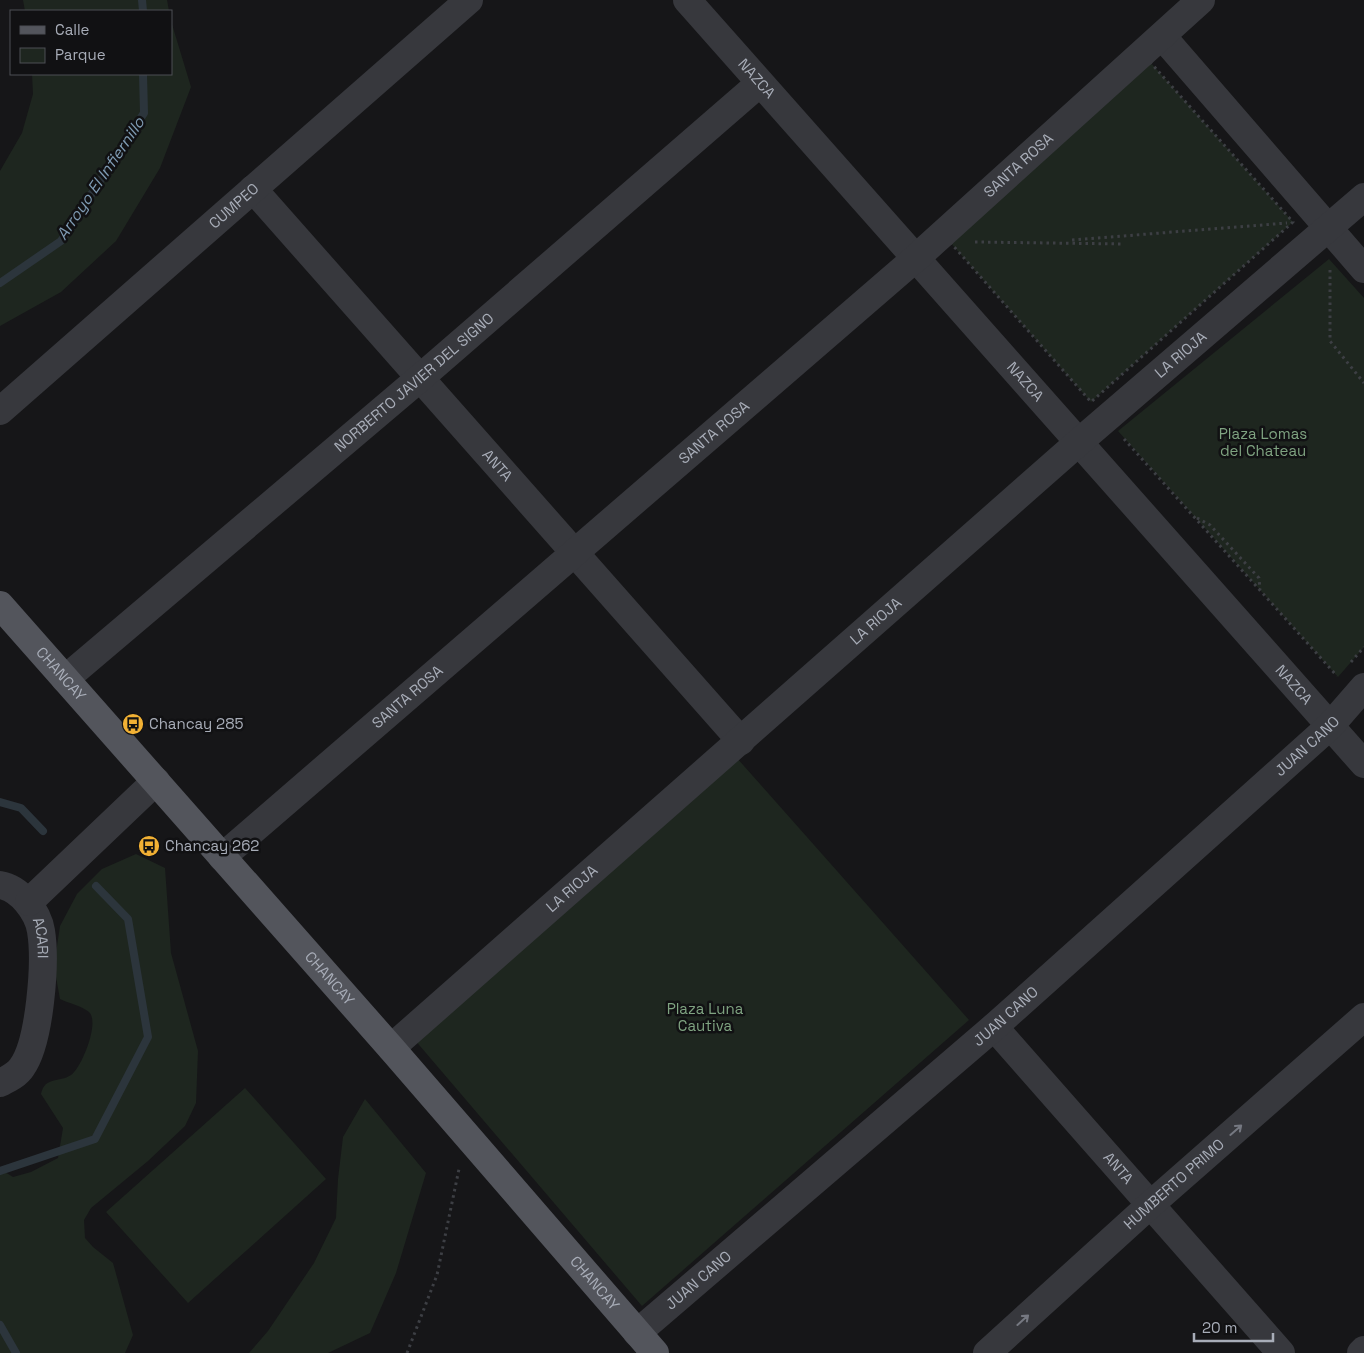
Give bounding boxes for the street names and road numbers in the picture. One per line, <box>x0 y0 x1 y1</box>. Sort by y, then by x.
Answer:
street label: NAZCA <box>734 54 780 102</box>
street label: SANTA ROSA <box>979 128 1057 201</box>
street label: CUMPEO <box>205 179 262 233</box>
street label: NORBERTO JAVIER DEL SIGNO <box>330 308 497 456</box>
street label: LA RIOJA <box>1151 326 1211 382</box>
street label: NAZCA <box>1003 358 1049 406</box>
street label: SANTA ROSA <box>674 396 753 468</box>
street label: ANTA <box>479 445 517 486</box>
street label: LA RIOJA <box>846 593 906 648</box>
street label: CHANCAY <box>32 643 90 705</box>
street label: SANTA ROSA <box>368 660 447 732</box>
street label: NAZCA <box>1272 661 1317 709</box>
street label: JUAN CANO <box>1271 712 1343 780</box>
street label: LA RIOJA <box>542 860 602 916</box>
street label: ACARI <box>29 914 53 958</box>
street label: CHANCAY <box>301 947 359 1009</box>
street label: JUAN CANO <box>969 982 1042 1050</box>
street label: HUMBERTO PRIMO <box>1119 1134 1228 1233</box>
street label: ANTA <box>1099 1148 1138 1188</box>
street label: JUAN CANO <box>661 1246 735 1313</box>
street label: CHANCAY <box>566 1252 624 1314</box>

